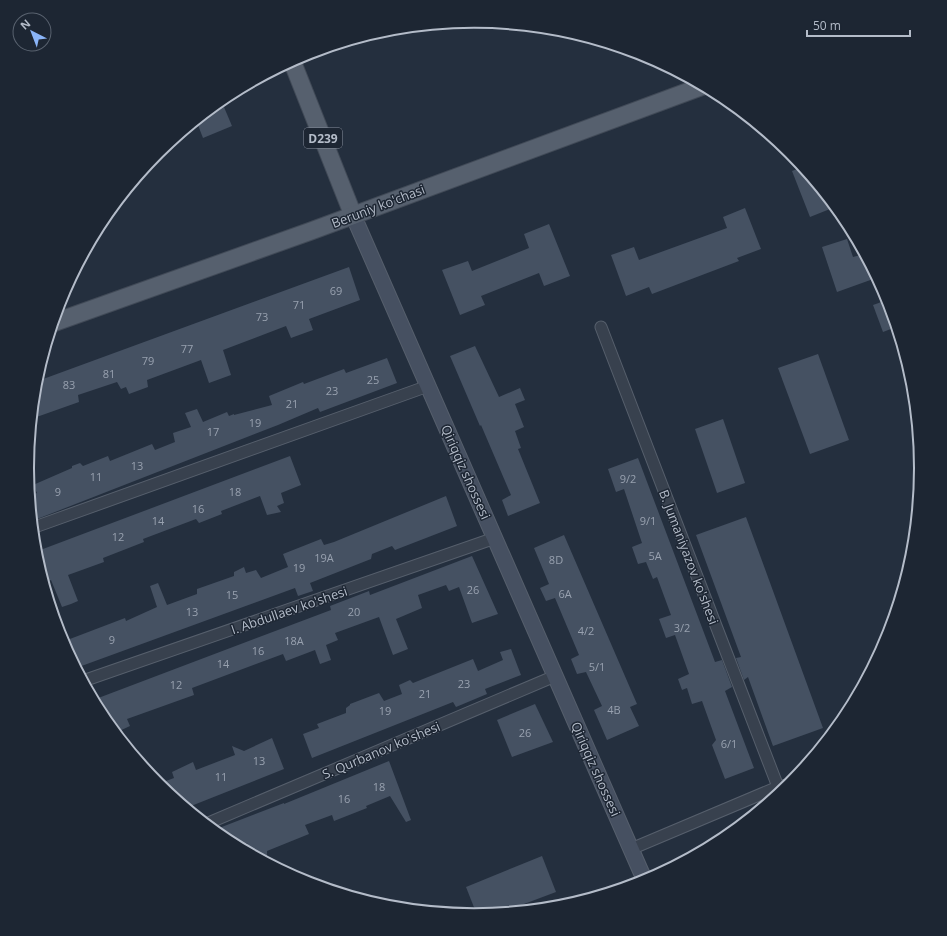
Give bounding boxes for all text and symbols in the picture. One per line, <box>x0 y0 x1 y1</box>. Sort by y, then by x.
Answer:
north arrow <box>12 12 52 52</box>
scale bar <box>807 12 910 38</box>
text: N <box>17 16 33 33</box>
text: 50 m <box>813 17 841 34</box>
road number: D239 <box>304 128 342 148</box>
street label: Beruniy ko'chasi <box>329 180 427 232</box>
house number: 69 <box>330 283 342 298</box>
house number: 71 <box>293 297 305 312</box>
house number: 73 <box>256 309 268 324</box>
house number: 77 <box>181 341 193 356</box>
house number: 79 <box>142 353 154 368</box>
house number: 81 <box>103 366 115 381</box>
house number: 25 <box>367 372 379 387</box>
house number: 83 <box>63 377 75 392</box>
house number: 23 <box>326 383 338 398</box>
house number: 21 <box>286 396 298 411</box>
house number: 19 <box>249 415 261 430</box>
street label: Qiriqqiz shossesi <box>437 422 495 522</box>
house number: 17 <box>207 424 219 439</box>
house number: 13 <box>131 458 143 473</box>
house number: 11 <box>90 469 102 484</box>
house number: 9/2 <box>620 471 636 486</box>
house number: 9 <box>55 484 61 499</box>
house number: 18 <box>229 484 241 499</box>
street label: B. Jumaniyazov ko'shesi <box>655 487 723 627</box>
house number: 16 <box>192 501 204 516</box>
house number: 14 <box>152 513 165 528</box>
house number: 9/1 <box>640 513 656 528</box>
house number: 12 <box>112 529 124 544</box>
house number: 5A <box>648 548 662 563</box>
house number: 19A <box>314 550 334 565</box>
house number: 8D <box>549 552 563 567</box>
house number: 19 <box>293 560 305 575</box>
street label: I. Abdullaev ko'shesi <box>228 582 350 638</box>
house number: 26 <box>467 582 479 597</box>
house number: 6A <box>558 586 572 601</box>
house number: 15 <box>226 587 238 602</box>
house number: 13 <box>186 604 198 619</box>
house number: 20 <box>348 604 360 619</box>
house number: 3/2 <box>674 620 690 635</box>
house number: 4/2 <box>578 623 594 638</box>
house number: 9 <box>109 632 115 647</box>
house number: 18A <box>284 633 304 648</box>
house number: 16 <box>252 643 264 658</box>
house number: 14 <box>217 656 230 671</box>
house number: 5/1 <box>589 659 605 674</box>
house number: 23 <box>458 676 470 691</box>
house number: 12 <box>170 677 182 692</box>
house number: 21 <box>419 686 431 701</box>
house number: 4B <box>607 702 621 717</box>
house number: 19 <box>379 703 391 718</box>
street label: S. Qurbanov ko'shesi <box>319 717 443 783</box>
street label: Qiriqqiz shossesi <box>567 719 625 819</box>
house number: 26 <box>519 725 531 740</box>
house number: 6/1 <box>721 736 737 751</box>
house number: 13 <box>253 753 265 768</box>
house number: 11 <box>215 769 227 784</box>
house number: 18 <box>373 779 385 794</box>
house number: 16 <box>338 791 350 806</box>

